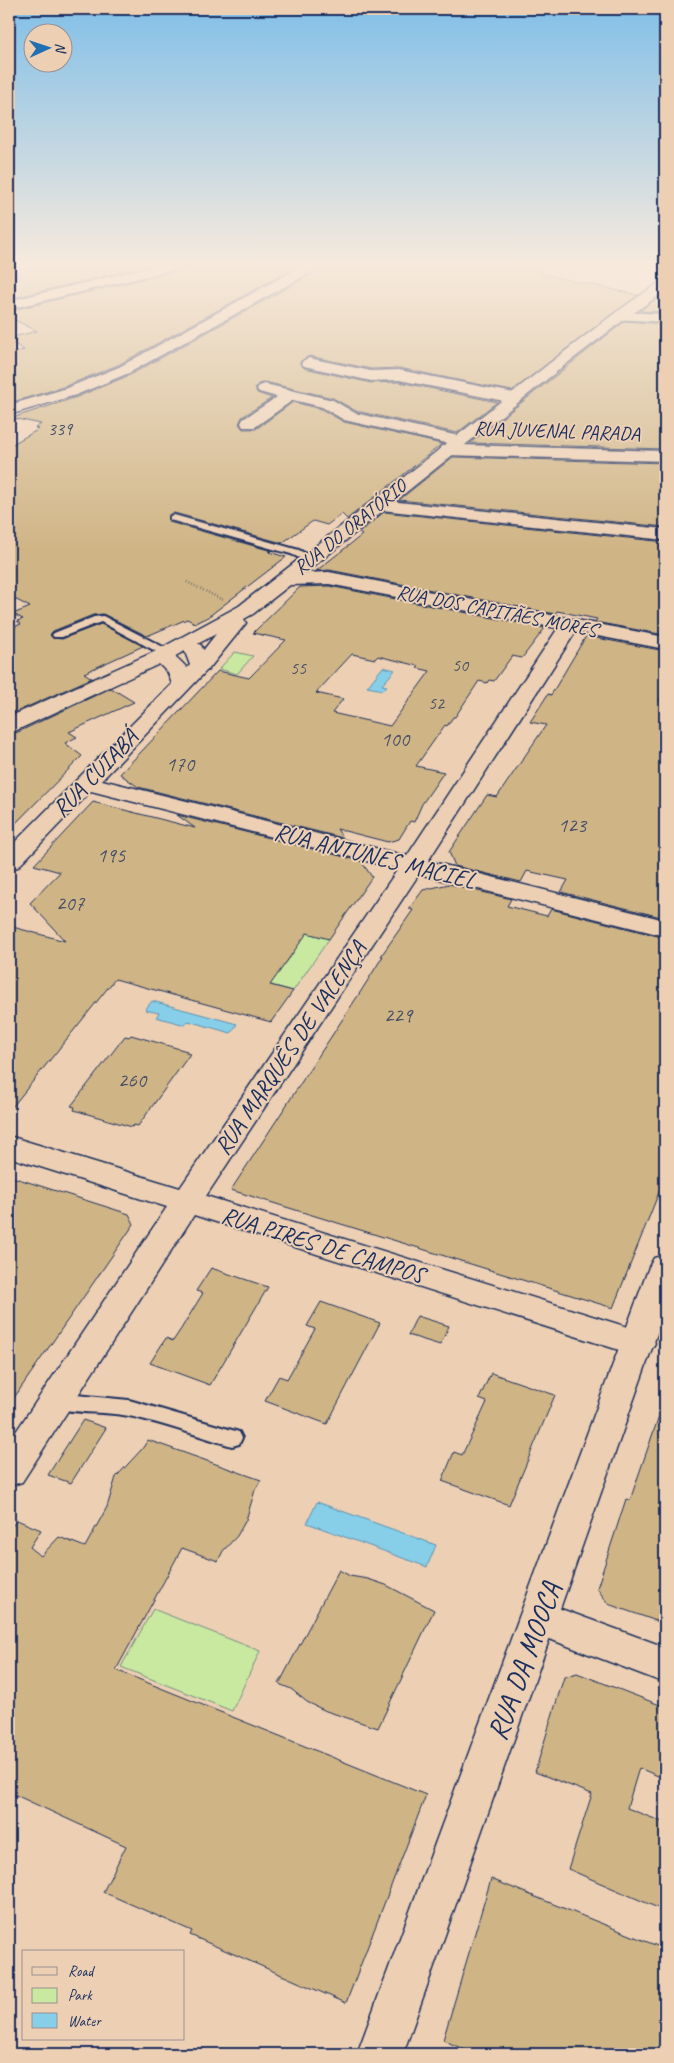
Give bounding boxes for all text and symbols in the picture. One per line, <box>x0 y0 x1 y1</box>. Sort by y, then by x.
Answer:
north arrow <box>22 22 72 72</box>
text: N <box>52 43 69 54</box>
street label: RUA JUVENAL PARADA <box>474 416 641 446</box>
house number: 339 <box>48 418 74 440</box>
street label: RUA DO ORATÓRIO <box>289 473 413 580</box>
street label: RUA DOS CAPITÃES MORES <box>395 579 604 644</box>
house number: 50 <box>452 654 470 676</box>
house number: 55 <box>290 657 307 679</box>
house number: 52 <box>428 692 446 714</box>
street label: RUA CUIABÁ <box>46 721 146 823</box>
house number: 100 <box>381 726 411 752</box>
house number: 170 <box>166 751 196 777</box>
house number: 123 <box>558 812 588 838</box>
street label: RUA ANTUNES MACIEL <box>271 816 479 896</box>
house number: 195 <box>97 842 127 868</box>
house number: 207 <box>56 890 86 916</box>
street label: RUA MARQUÊS DE VALENÇA <box>207 935 373 1161</box>
house number: 229 <box>384 1002 414 1028</box>
house number: 260 <box>118 1067 148 1093</box>
street label: RUA PIRES DE CAMPOS <box>218 1200 431 1291</box>
street label: RUA DA MOOCA <box>478 1576 570 1745</box>
legend <box>22 1950 185 2040</box>
text: Road <box>68 1962 95 1981</box>
text: Park <box>68 1986 93 2005</box>
text: Water <box>68 2012 102 2031</box>

